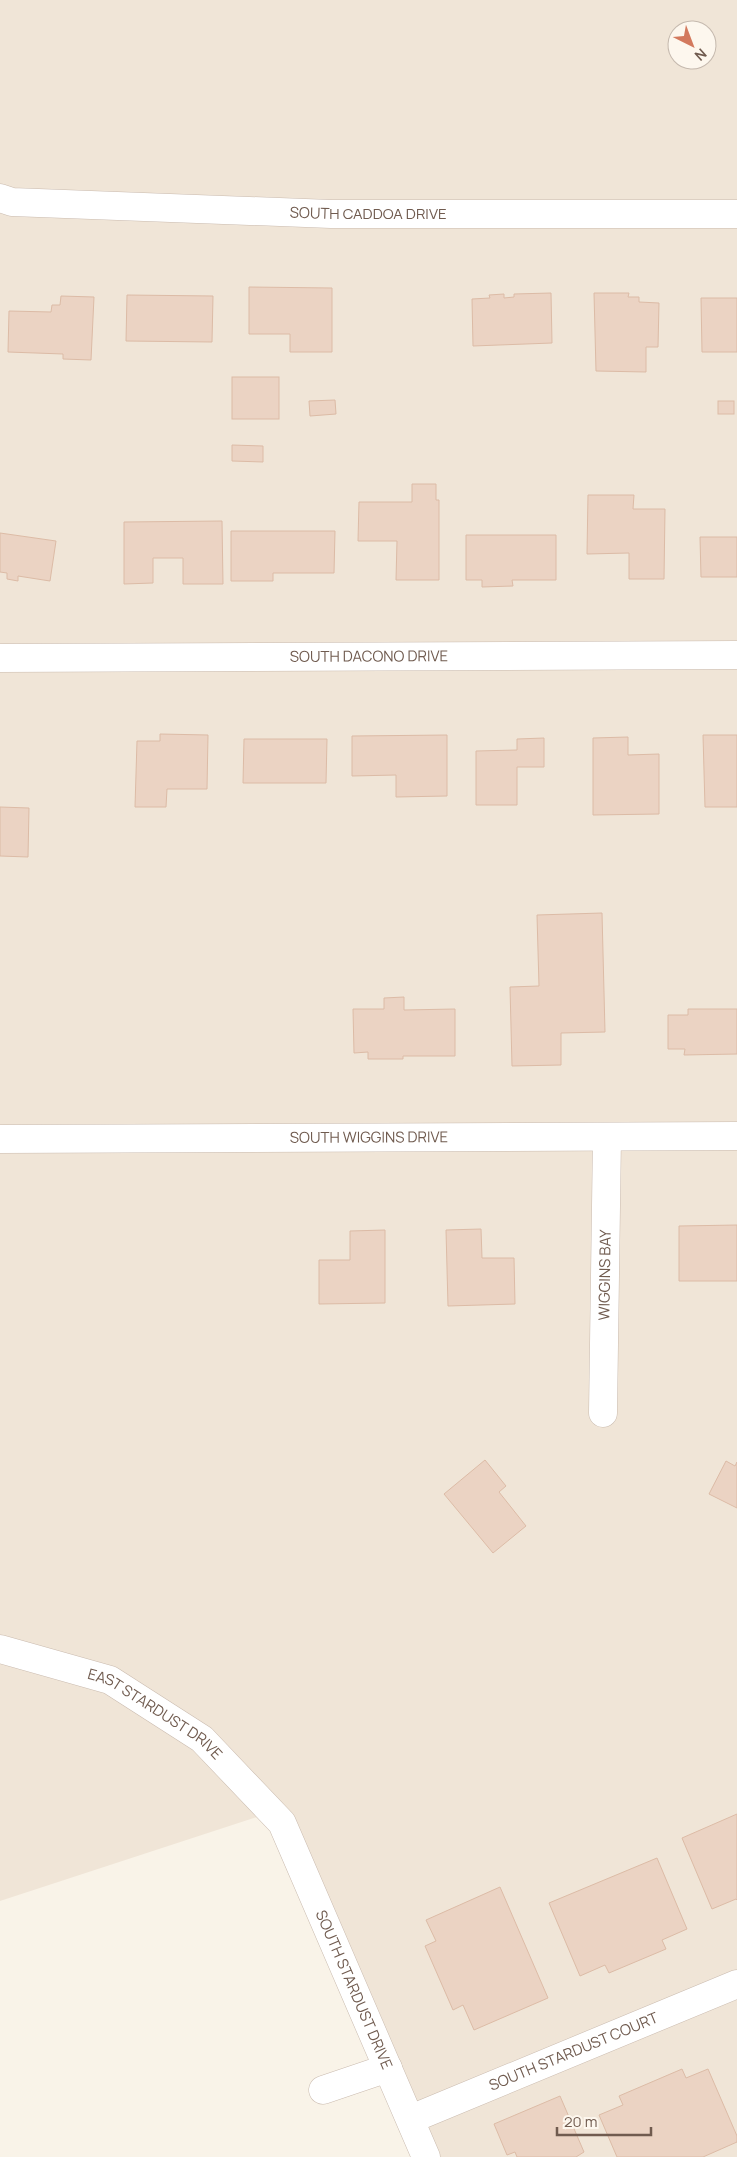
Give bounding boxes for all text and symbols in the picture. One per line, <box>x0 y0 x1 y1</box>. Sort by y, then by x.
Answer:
north arrow <box>667 20 717 70</box>
text: N <box>691 45 711 65</box>
street label: SOUTH CADDOA DRIVE <box>289 201 447 224</box>
street label: SOUTH DACONO DRIVE <box>290 645 448 667</box>
street label: SOUTH WIGGINS DRIVE <box>290 1126 448 1148</box>
street label: WIGGINS BAY <box>593 1229 616 1321</box>
street label: EAST STARDUST DRIVE <box>85 1663 227 1764</box>
street label: SOUTH STARDUST DRIVE <box>311 1907 398 2072</box>
street label: SOUTH STARDUST COURT <box>486 2007 661 2096</box>
scale bar <box>557 2104 651 2136</box>
text: 20 m <box>564 2111 597 2132</box>

